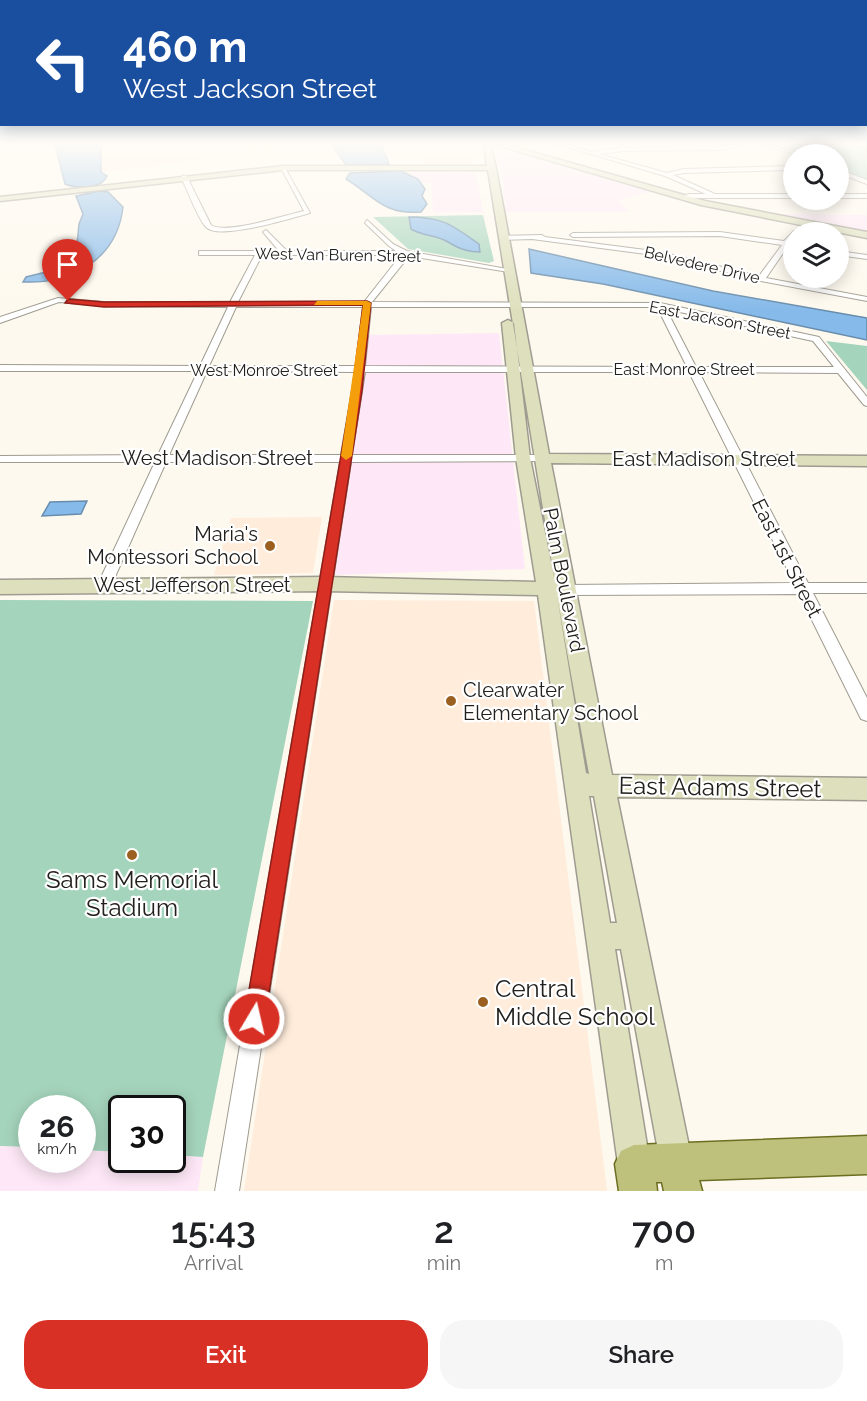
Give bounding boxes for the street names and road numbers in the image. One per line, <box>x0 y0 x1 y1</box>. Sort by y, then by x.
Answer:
street label: Belvedere Drive <box>642 242 762 288</box>
street label: West Van Buren Street <box>255 244 422 266</box>
street label: East Jackson Street <box>648 297 793 343</box>
street label: East Monroe Street <box>613 360 755 379</box>
street label: West Monroe Street <box>190 361 338 380</box>
street label: West Madison Street <box>121 446 313 470</box>
street label: East Madison Street <box>612 447 796 471</box>
street label: East 1st Street <box>747 495 827 622</box>
street label: Palm Boulevard <box>538 506 590 654</box>
street label: West Jefferson Street <box>93 573 291 597</box>
street label: East Adams Street <box>618 771 822 803</box>

